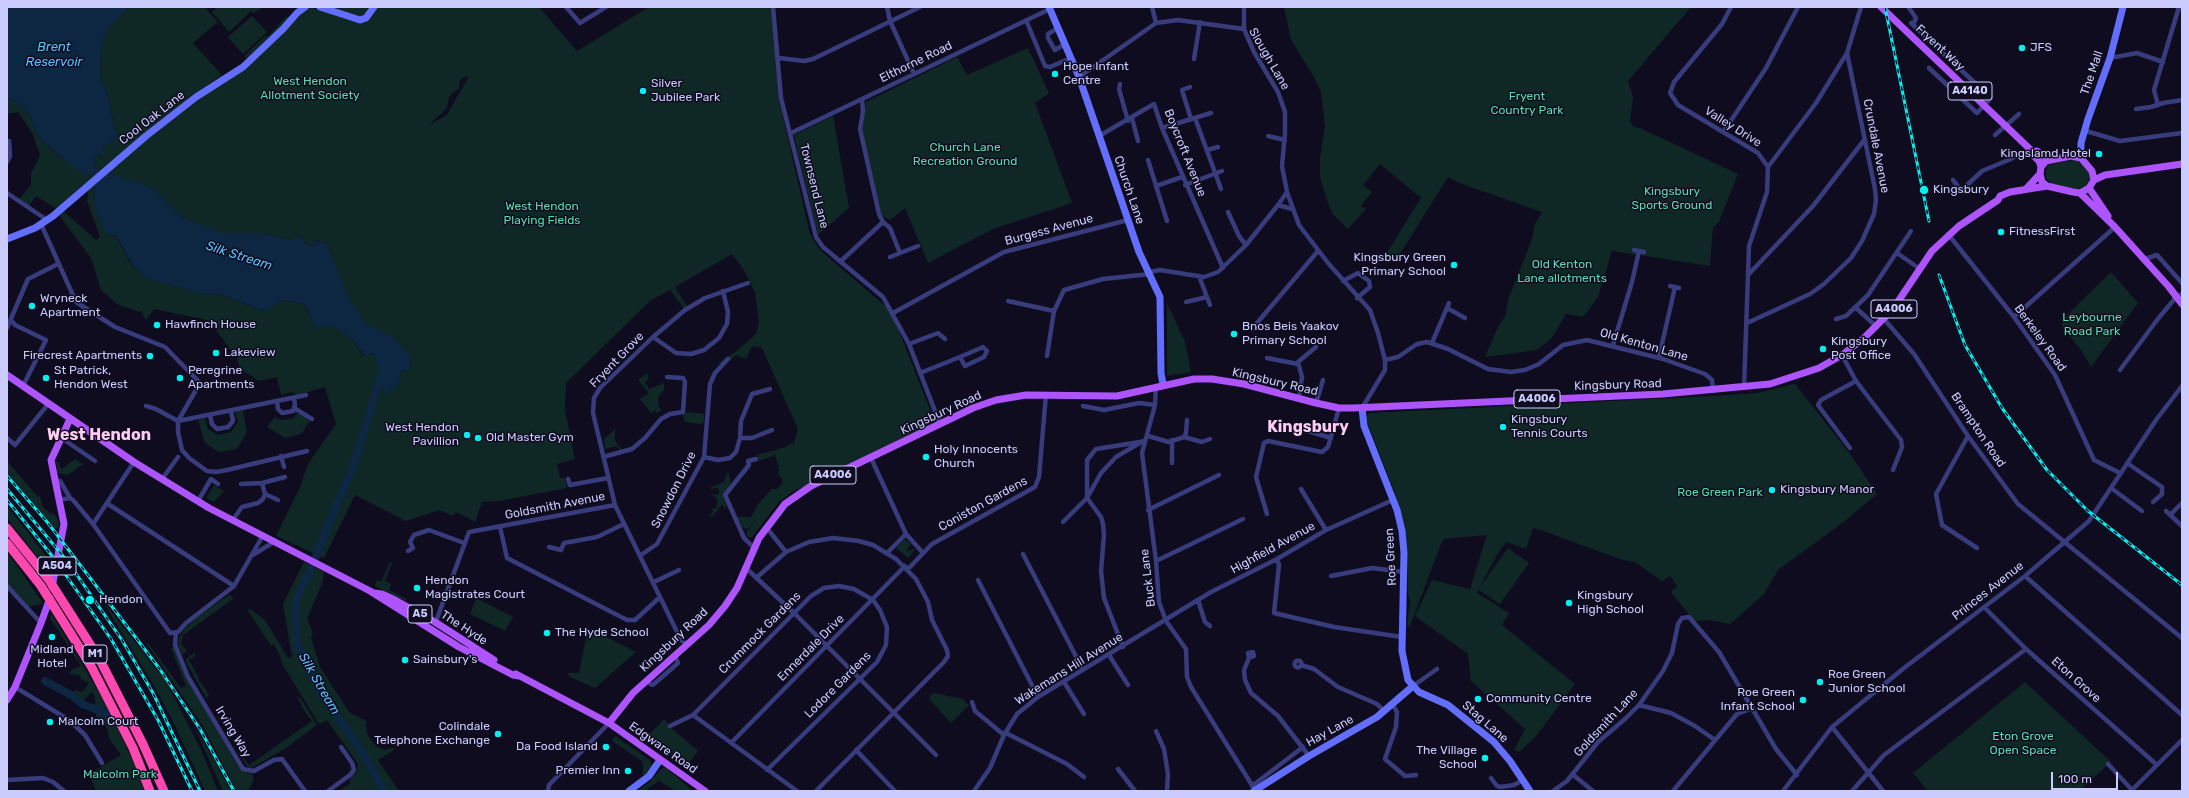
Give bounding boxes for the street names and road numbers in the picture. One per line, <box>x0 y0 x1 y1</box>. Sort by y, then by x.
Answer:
street label: Fryent Way <box>1912 22 1968 74</box>
street label: Slough Lane <box>1245 25 1293 93</box>
street label: Elthorne Road <box>877 38 955 86</box>
street label: The Mall <box>2078 49 2106 97</box>
road number: A4140 <box>1948 82 1992 100</box>
street label: Cool Oak Lane <box>116 88 188 148</box>
street label: Crundale Avenue <box>1860 98 1892 194</box>
street label: Valley Drive <box>1702 104 1764 150</box>
street label: Boycroft Avenue <box>1161 107 1209 199</box>
street label: Townsend Lane <box>796 142 832 230</box>
street label: Church Lane <box>1111 154 1147 226</box>
street label: Burgess Avenue <box>1003 211 1095 249</box>
road number: A4006 <box>1871 300 1917 318</box>
street label: Berkeley Road <box>2011 302 2069 374</box>
street label: Old Kenton Lane <box>1598 326 1690 364</box>
street label: Fryent Grove <box>587 329 647 391</box>
street label: Kingsbury Road <box>1231 365 1319 399</box>
street label: Kingsbury Road <box>1574 376 1662 394</box>
street label: Kingsbury Road <box>898 388 984 438</box>
road number: A4006 <box>1514 390 1560 408</box>
street label: Brampton Road <box>1948 390 2008 470</box>
street label: Snowdon Drive <box>649 449 699 531</box>
road number: A4006 <box>810 466 856 484</box>
street label: Coniston Gardens <box>936 474 1030 534</box>
street label: Goldsmith Avenue <box>504 489 606 523</box>
street label: Highfield Avenue <box>1228 519 1318 577</box>
street label: Roe Green <box>1382 528 1400 586</box>
street label: Buck Lane <box>1137 548 1159 608</box>
road number: A504 <box>38 557 76 575</box>
street label: Princes Avenue <box>1949 559 2027 623</box>
street label: Crummock Gardens <box>716 589 804 677</box>
road number: A5 <box>408 605 432 623</box>
street label: Kingsbury Road <box>637 605 711 675</box>
street label: The Hyde <box>438 608 490 648</box>
street label: Ennerdale Drive <box>775 612 847 684</box>
street label: Wakemans Hill Avenue <box>1012 630 1126 708</box>
road number: M1 <box>83 645 107 663</box>
street label: Lodore Gardens <box>802 649 874 721</box>
street label: Eton Grove <box>2048 654 2104 706</box>
street label: Goldsmith Lane <box>1571 686 1641 760</box>
street label: Stag Lane <box>1459 698 1511 746</box>
street label: Irving Way <box>212 704 254 760</box>
street label: Hay Lane <box>1304 712 1356 750</box>
street label: Edgware Road <box>626 719 700 777</box>

